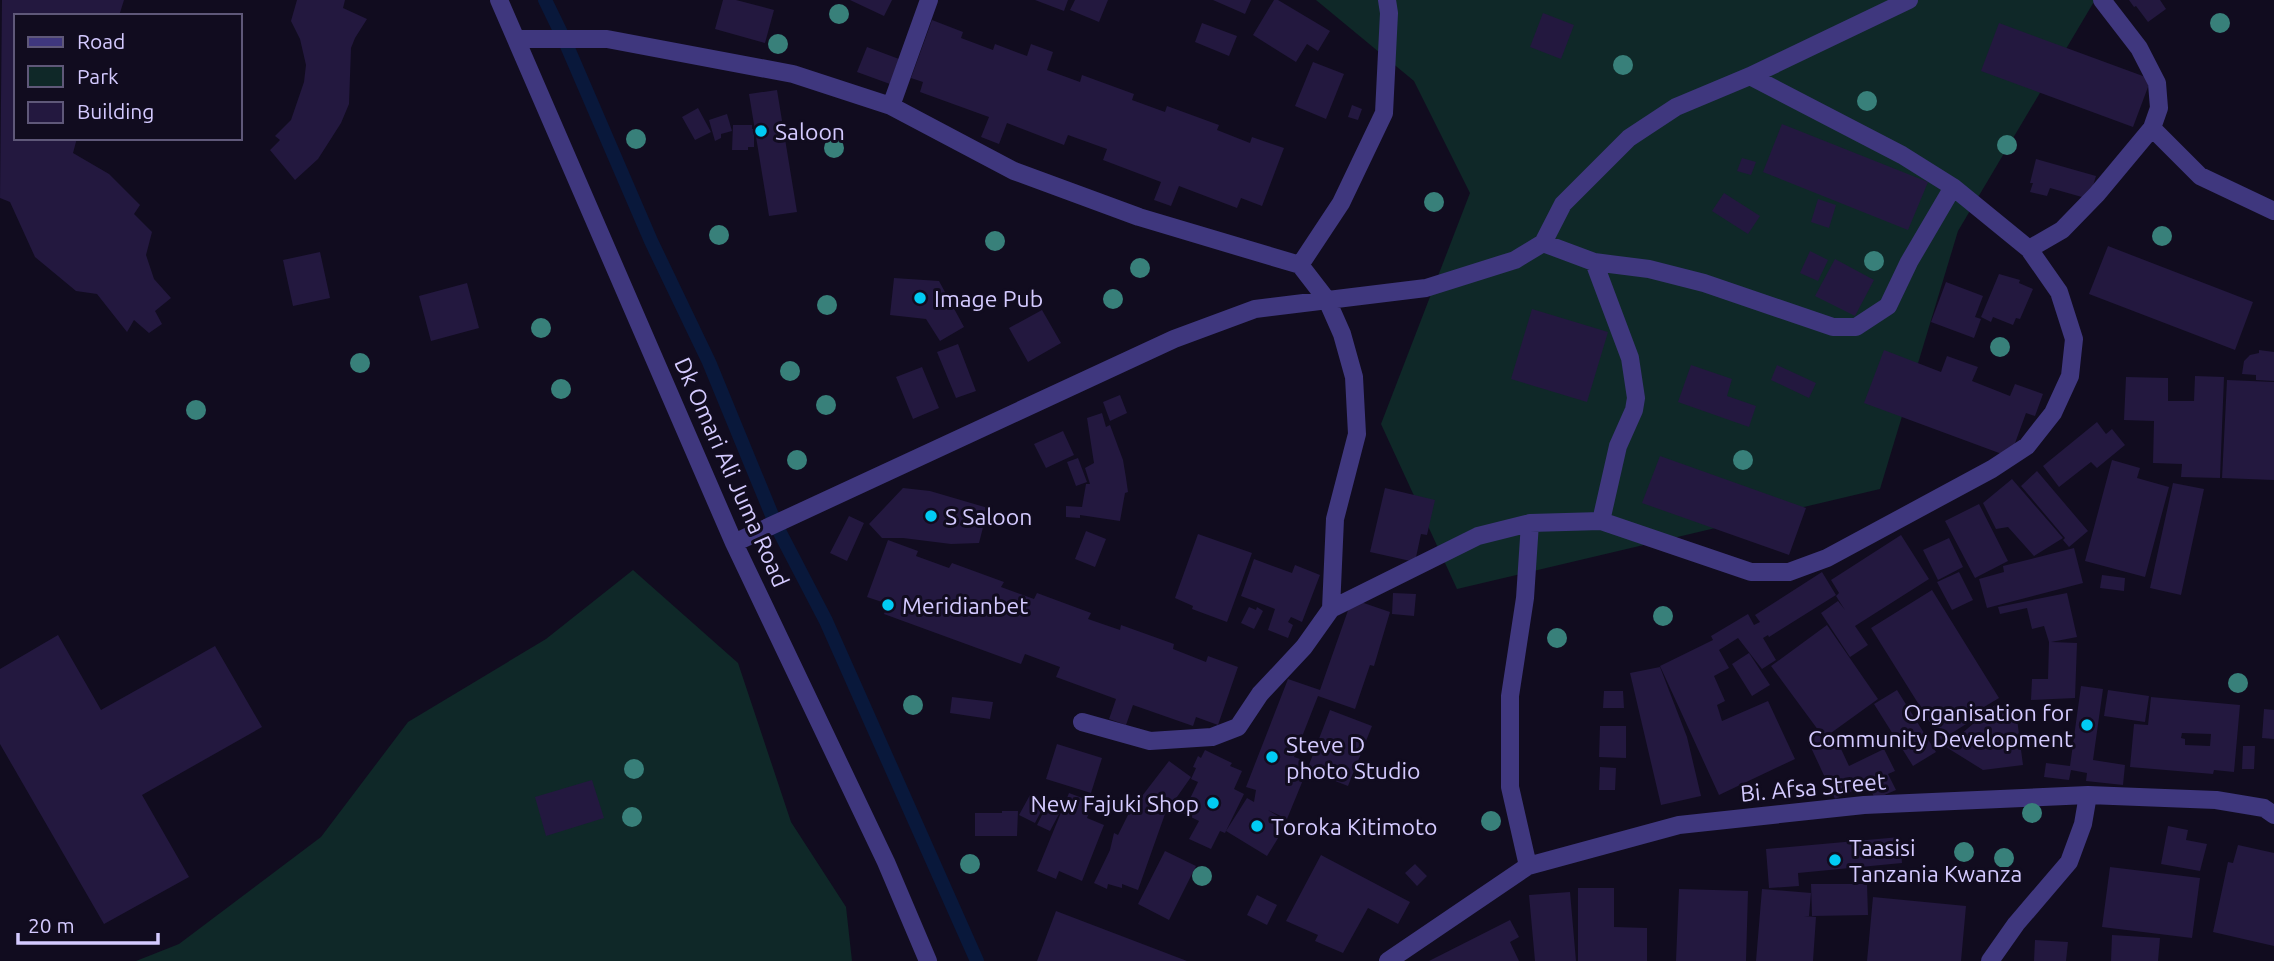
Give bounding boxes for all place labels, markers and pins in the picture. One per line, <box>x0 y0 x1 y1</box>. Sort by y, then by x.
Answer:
place label: Saloon <box>775 119 845 144</box>
marker: Saloon <box>753 123 769 139</box>
place label: Image Pub <box>934 286 1043 311</box>
marker: Image Pub <box>912 290 928 306</box>
place label: S Saloon <box>945 504 1032 529</box>
marker: S Saloon <box>923 508 939 524</box>
place label: Meridianbet <box>902 593 1028 618</box>
marker: Meridianbet <box>880 597 896 613</box>
place label: Organisation for Community Development <box>1808 700 2073 751</box>
marker: Organisation for Community Development <box>2079 717 2095 733</box>
place label: Steve D photo Studio <box>1286 732 1420 783</box>
marker: Steve D photo Studio <box>1264 749 1280 765</box>
place label: New Fajuki Shop <box>1030 791 1199 816</box>
marker: New Fajuki Shop <box>1205 795 1221 811</box>
place label: Toroka Kitimoto <box>1271 814 1437 839</box>
marker: Toroka Kitimoto <box>1249 818 1265 834</box>
place label: Taasisi Tanzania Kwanza <box>1849 835 2022 886</box>
marker: Taasisi Tanzania Kwanza <box>1827 852 1843 868</box>

